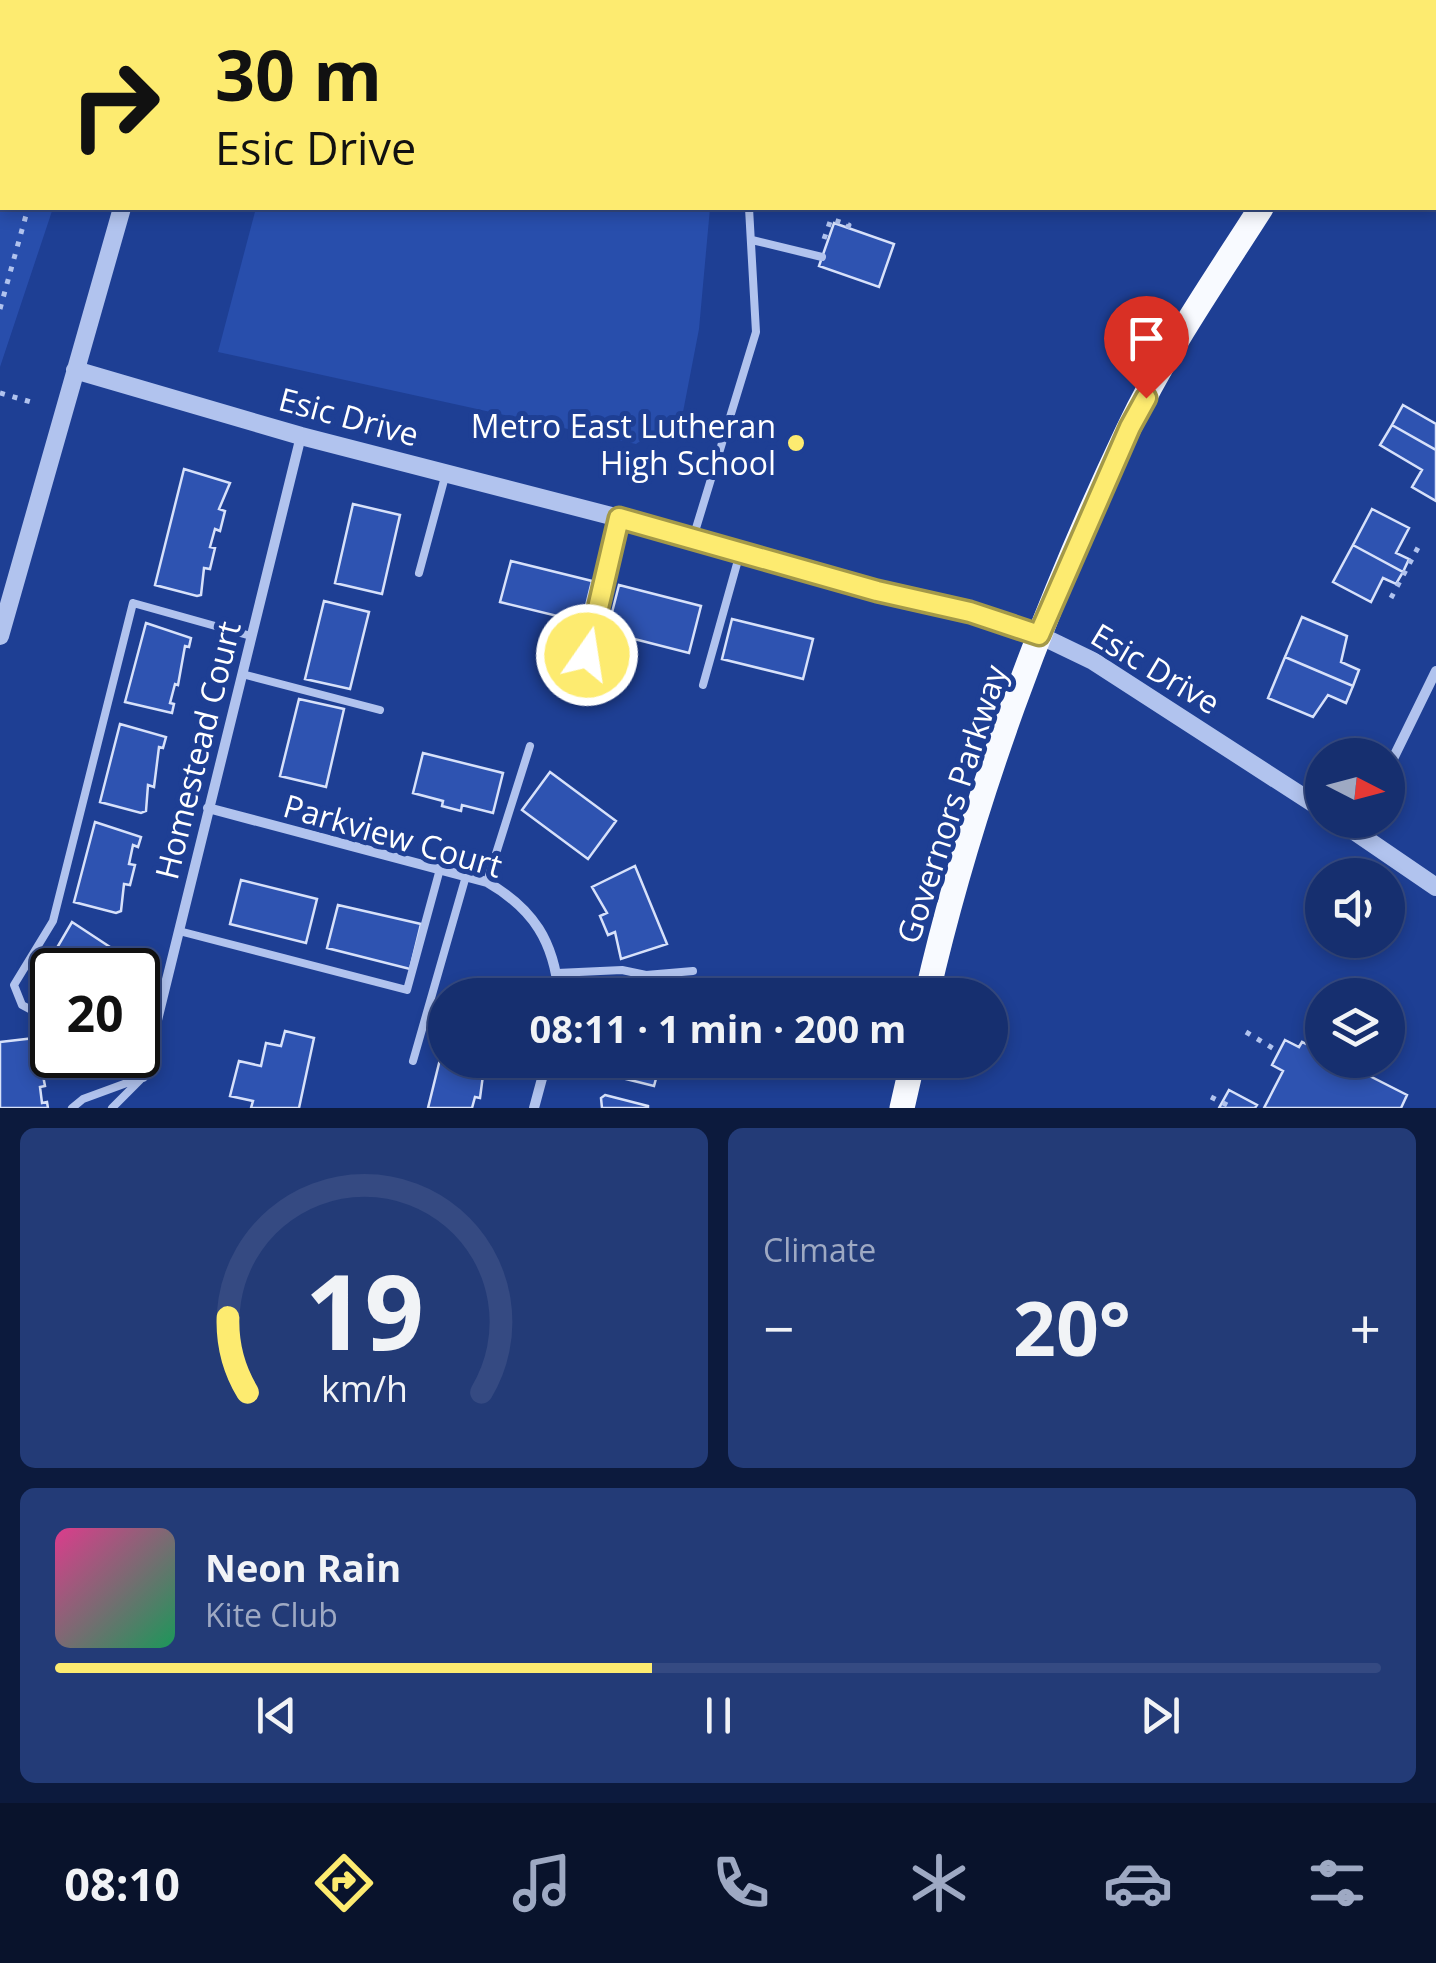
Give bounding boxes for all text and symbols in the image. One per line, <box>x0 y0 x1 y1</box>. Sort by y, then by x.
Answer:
text: 30 m <box>215 26 382 122</box>
icon: right <box>50 40 180 170</box>
text: Esic Drive <box>215 117 416 178</box>
pin <box>1104 296 1189 399</box>
icon: arrive <box>1119 311 1174 366</box>
street label: Esic Drive <box>274 377 424 455</box>
place label: Metro East Lutheran High School <box>471 404 776 484</box>
marker: Metro East Lutheran High School <box>785 432 807 454</box>
position arrow <box>535 603 639 707</box>
street label: Esic Drive <box>1084 613 1228 723</box>
street label: Homestead Court <box>144 617 250 883</box>
street label: Governors Parkway <box>886 658 1017 949</box>
north arrow <box>1305 738 1405 838</box>
map controls <box>1305 738 1405 1078</box>
street label: Parkview Court <box>279 783 507 887</box>
button: sound <box>1305 858 1405 958</box>
speed limit sign: 20 <box>30 948 160 1078</box>
button: layers <box>1305 978 1405 1078</box>
text: 08:11 · 1 min · 200 m <box>530 1002 906 1054</box>
text: Climate <box>763 1228 876 1271</box>
text: 19 <box>305 1239 423 1380</box>
text: 20° <box>1013 1276 1131 1378</box>
text: − <box>763 1290 794 1365</box>
text: + <box>1350 1290 1381 1365</box>
text: km/h <box>321 1364 407 1412</box>
text: Neon Rain <box>205 1541 401 1593</box>
text: Kite Club <box>205 1593 338 1636</box>
icon: previous <box>249 1688 304 1743</box>
icon: pause <box>691 1688 746 1743</box>
icon: next <box>1133 1688 1188 1743</box>
icon: directions <box>309 1848 379 1918</box>
icon: music <box>507 1848 577 1918</box>
icon: phone <box>706 1848 776 1918</box>
icon: climate <box>904 1848 974 1918</box>
icon: car <box>1103 1848 1173 1918</box>
icon: filters <box>1302 1848 1372 1918</box>
text: 08:10 <box>64 1853 180 1914</box>

